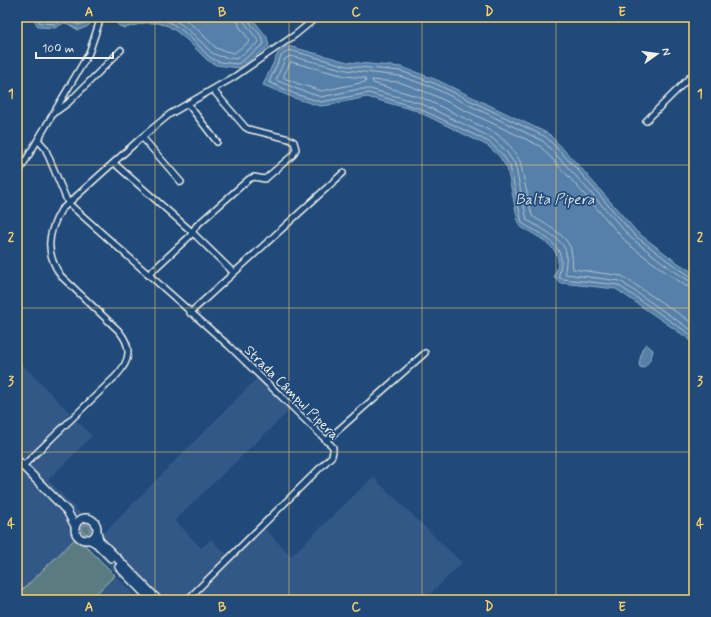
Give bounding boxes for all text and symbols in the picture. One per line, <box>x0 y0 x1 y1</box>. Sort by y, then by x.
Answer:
text: A <box>85 4 93 21</box>
text: B <box>218 4 227 21</box>
text: C <box>351 4 361 21</box>
text: D <box>485 4 494 21</box>
text: E <box>618 4 626 21</box>
scale bar <box>36 34 113 60</box>
north arrow <box>637 34 677 74</box>
text: 100 m <box>42 41 74 57</box>
text: N <box>658 47 673 57</box>
text: 1 <box>8 86 14 103</box>
text: 1 <box>697 86 703 103</box>
water label: Balta Pipera <box>515 190 595 210</box>
text: 2 <box>8 229 15 246</box>
text: 2 <box>697 229 704 246</box>
street label: Strada Câmpul Pipera <box>240 342 342 444</box>
text: 3 <box>8 373 14 390</box>
text: 3 <box>697 373 703 390</box>
text: 4 <box>7 516 15 533</box>
text: 4 <box>696 516 704 533</box>
text: A <box>85 599 93 616</box>
text: B <box>218 599 227 616</box>
text: C <box>351 599 361 616</box>
text: D <box>485 599 494 616</box>
text: E <box>618 599 626 616</box>

